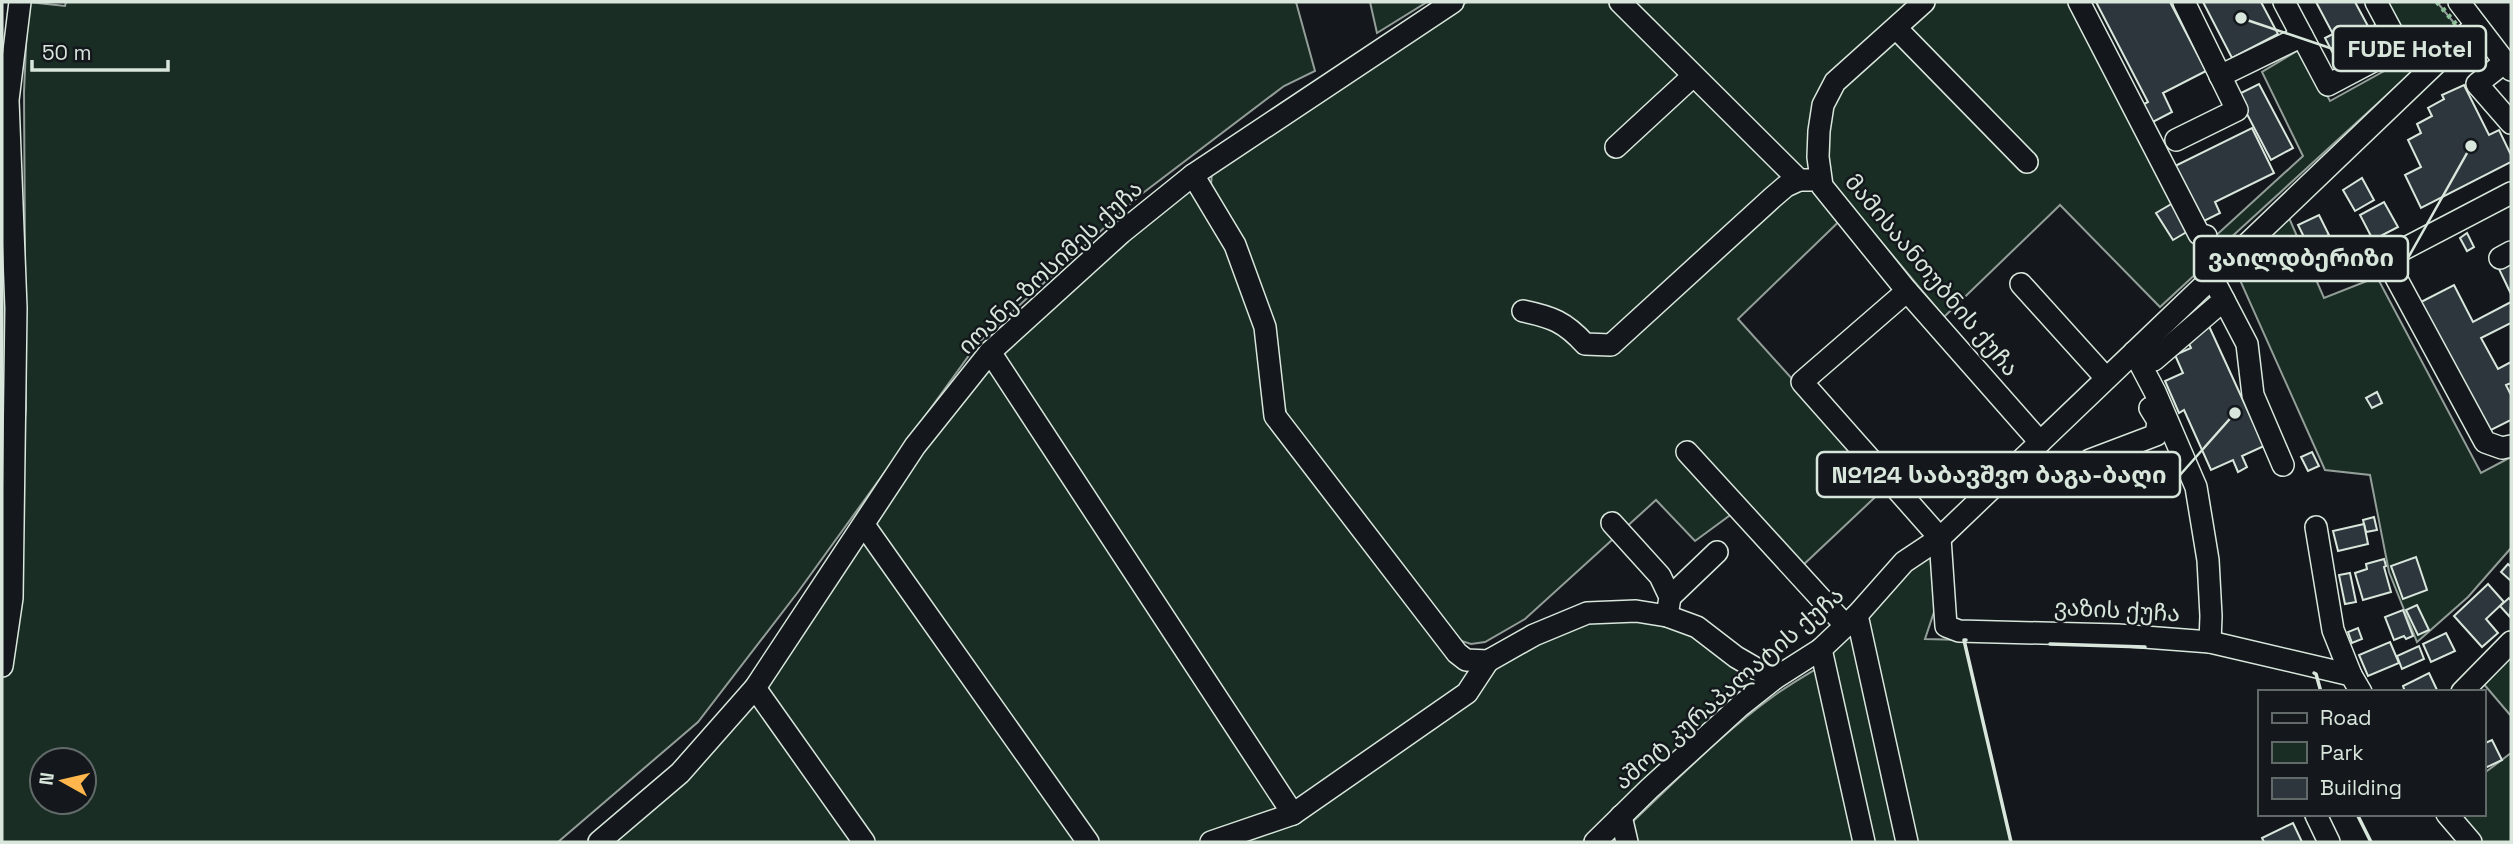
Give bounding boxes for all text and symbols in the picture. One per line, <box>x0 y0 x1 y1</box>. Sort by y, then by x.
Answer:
callout: FUDE Hotel <box>2333 26 2486 71</box>
scale bar <box>32 28 168 72</box>
text: FUDE Hotel <box>2347 33 2473 64</box>
text: 50 m <box>42 39 92 66</box>
street label: მამისაანთუბნის ქუჩა <box>1838 168 2026 382</box>
street label: იოანე-ზოსიმეს ქუჩა <box>951 173 1149 361</box>
callout: ვაილდბერიზი <box>2194 236 2408 281</box>
text: ვაილდბერიზი <box>2208 242 2394 273</box>
callout: №124 საბავშვო ბაგა-ბაღი <box>1817 452 2180 497</box>
text: №124 საბავშვო ბაგა-ბაღი <box>1831 459 2167 490</box>
street label: აშოტ კურაპალატის ქუჩა <box>1608 580 1850 796</box>
street label: ვაზის ქუჩა <box>2053 592 2181 628</box>
legend <box>2258 690 2485 816</box>
text: Road <box>2320 704 2372 731</box>
text: Park <box>2320 739 2364 766</box>
north arrow <box>28 746 98 816</box>
text: N <box>33 771 60 787</box>
text: Building <box>2320 774 2402 801</box>

